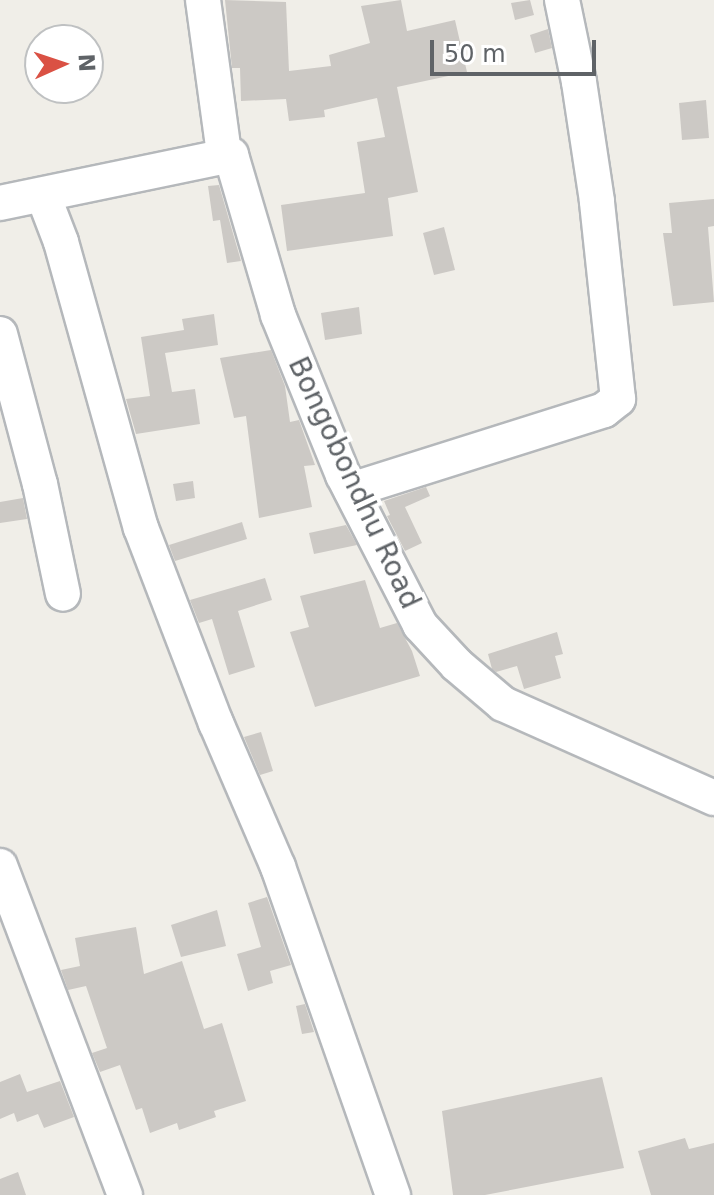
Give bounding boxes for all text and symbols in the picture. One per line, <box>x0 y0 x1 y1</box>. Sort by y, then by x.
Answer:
north arrow <box>24 24 104 104</box>
scale bar <box>434 24 600 74</box>
text: 50 m <box>444 40 506 68</box>
text: N <box>74 53 99 73</box>
street label: Bongobondhu Road <box>281 352 427 614</box>

